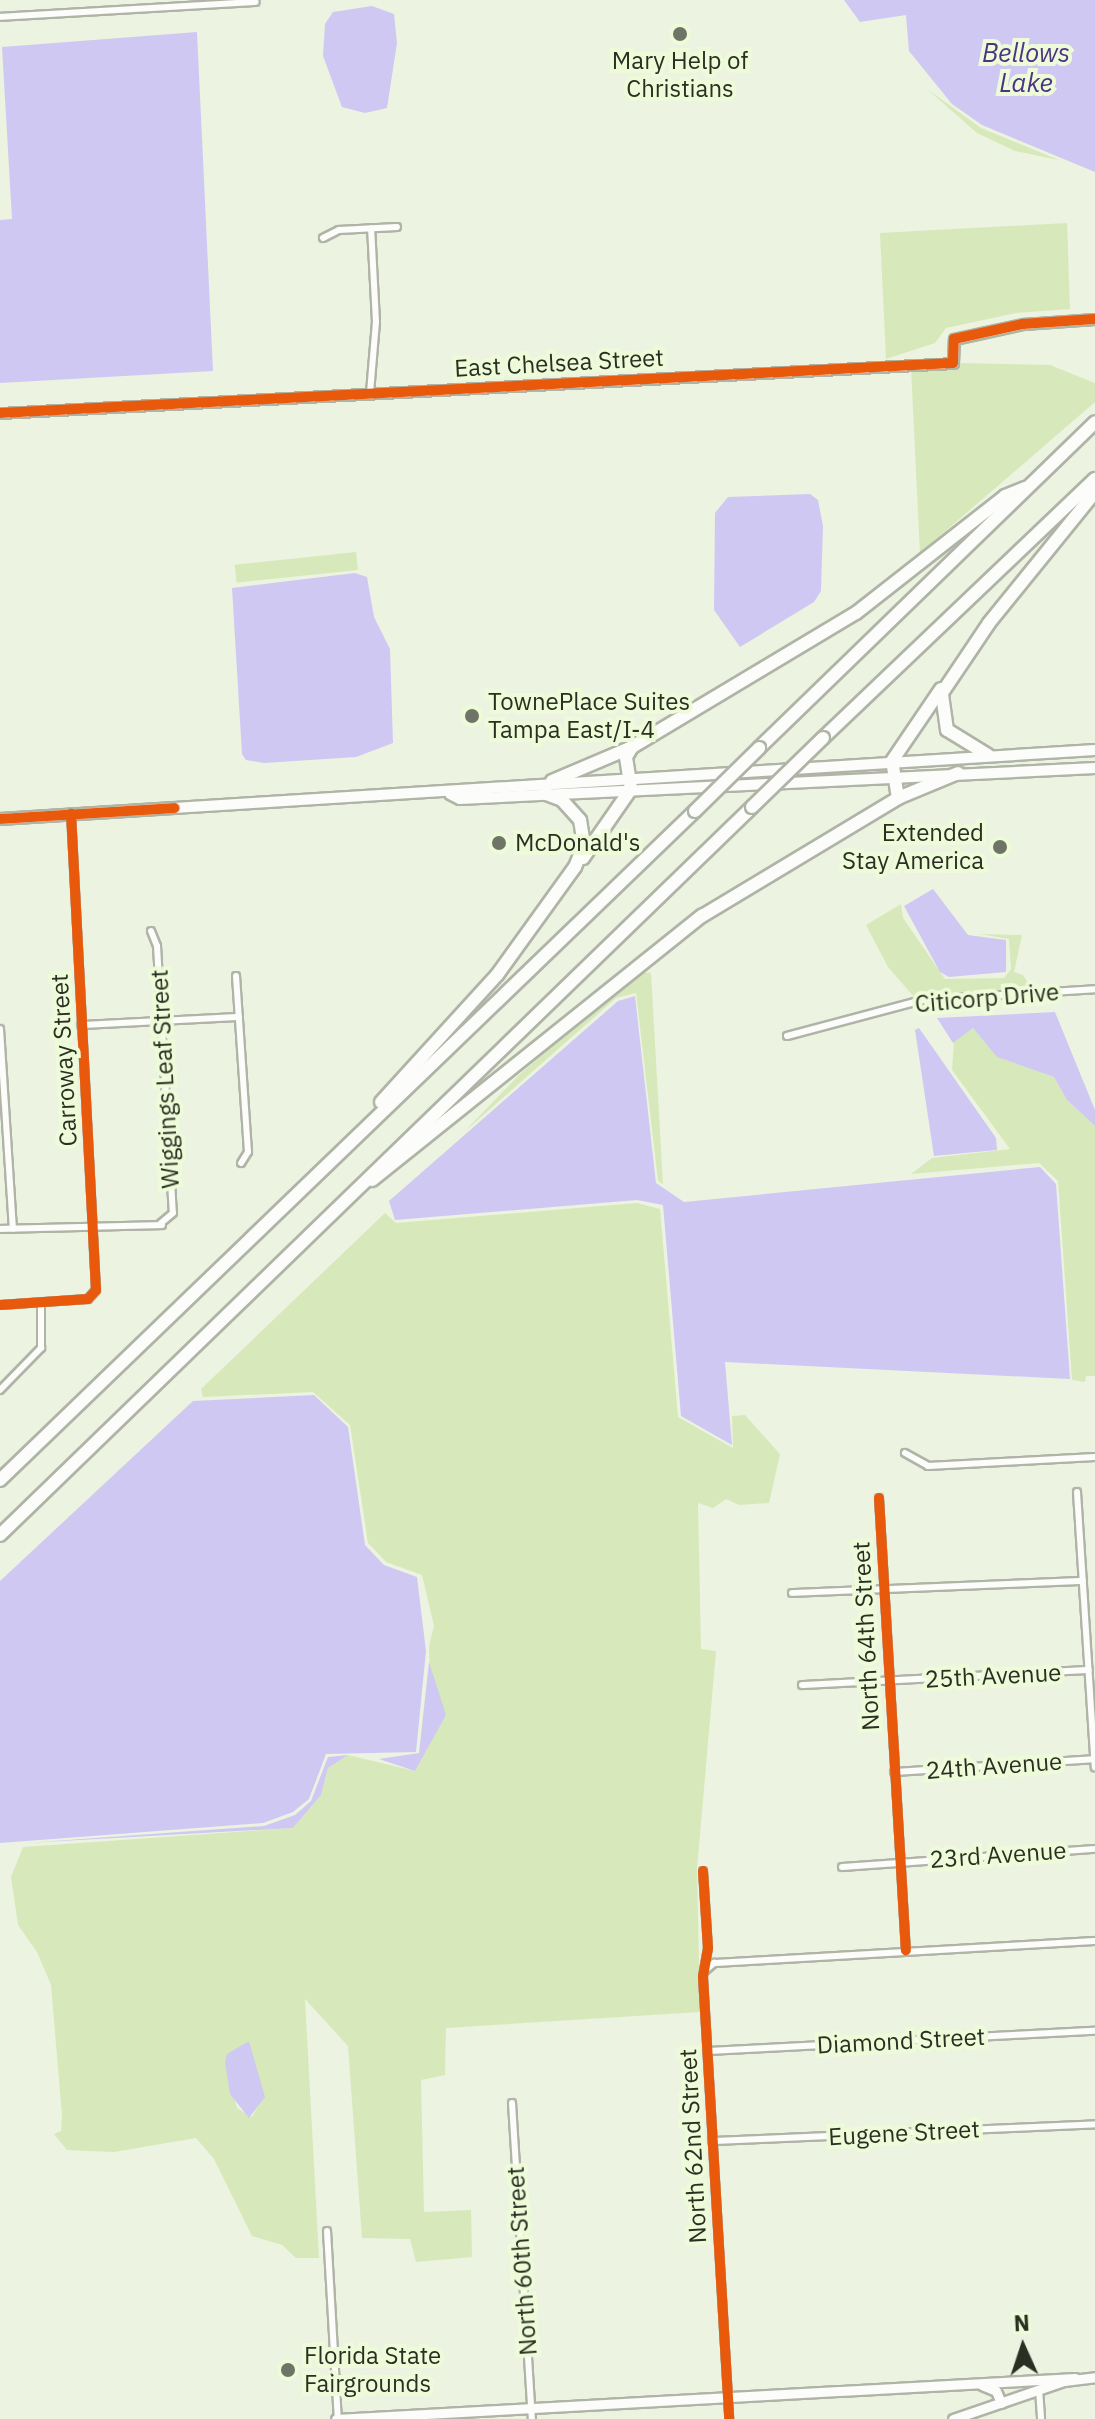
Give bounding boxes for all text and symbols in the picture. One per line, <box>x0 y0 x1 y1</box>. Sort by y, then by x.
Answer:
marker: Mary Help of Christians <box>671 25 689 43</box>
water label: Bellows Lake <box>982 37 1070 98</box>
place label: Mary Help of Christians <box>612 47 748 103</box>
street label: East Chelsea Street <box>453 343 665 383</box>
place label: TownePlace Suites Tampa East/I-4 <box>488 688 690 744</box>
marker: TownePlace Suites Tampa East/I-4 <box>463 707 481 725</box>
place label: Extended Stay America <box>842 819 984 875</box>
place label: McDonald's <box>515 829 640 857</box>
marker: McDonald's <box>490 834 508 852</box>
marker: Extended Stay America <box>991 838 1009 856</box>
street label: Wiggings Leaf Street <box>145 969 185 1189</box>
street label: Carroway Street <box>45 973 83 1147</box>
street label: Citicorp Drive <box>914 977 1060 1019</box>
street label: North 64th Street <box>847 1541 885 1731</box>
street label: 25th Avenue <box>924 1658 1062 1694</box>
street label: 24th Avenue <box>925 1747 1063 1785</box>
street label: 23rd Avenue <box>929 1836 1067 1874</box>
street label: Diamond Street <box>816 2022 986 2060</box>
street label: North 62nd Street <box>674 2048 712 2244</box>
street label: Eugene Street <box>828 2115 980 2151</box>
street label: North 60th Street <box>501 2166 543 2356</box>
north arrow <box>983 2307 1063 2387</box>
text: N <box>1013 2308 1030 2337</box>
place label: Florida State Fairgrounds <box>304 2342 441 2398</box>
marker: Florida State Fairgrounds <box>279 2361 297 2379</box>

